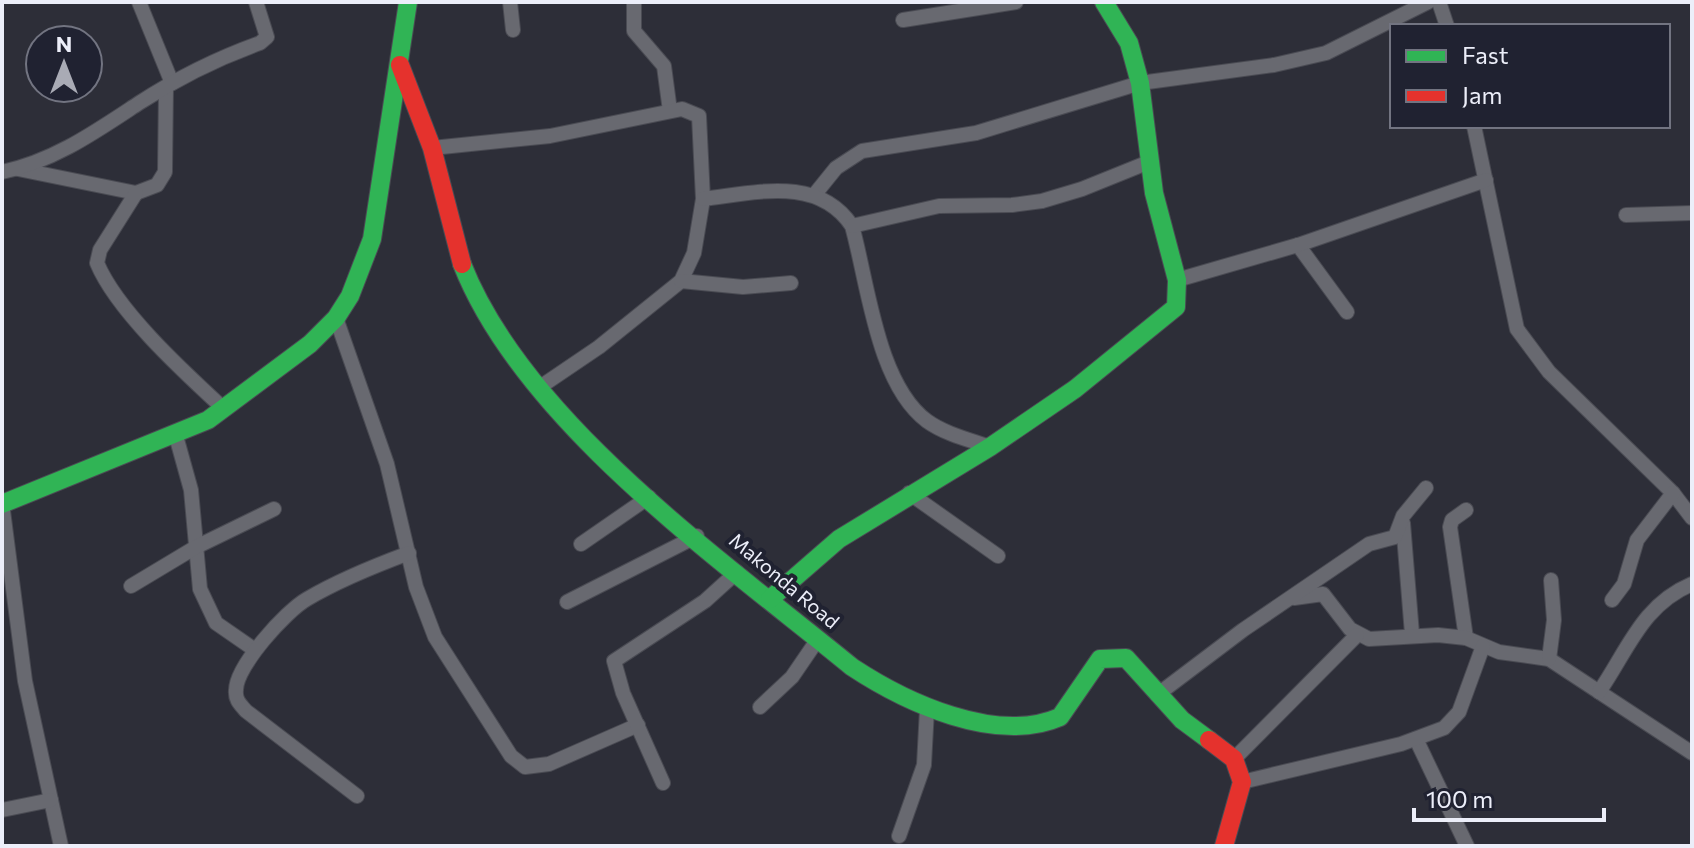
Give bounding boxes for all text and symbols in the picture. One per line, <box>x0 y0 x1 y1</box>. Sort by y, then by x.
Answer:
north arrow <box>24 24 104 104</box>
legend <box>1390 24 1670 128</box>
text: N <box>56 30 72 57</box>
text: Fast <box>1462 40 1509 69</box>
text: Jam <box>1462 80 1502 109</box>
street label: Makonda Road <box>725 527 844 633</box>
scale bar <box>1414 772 1604 822</box>
text: 100 m <box>1426 784 1493 813</box>

